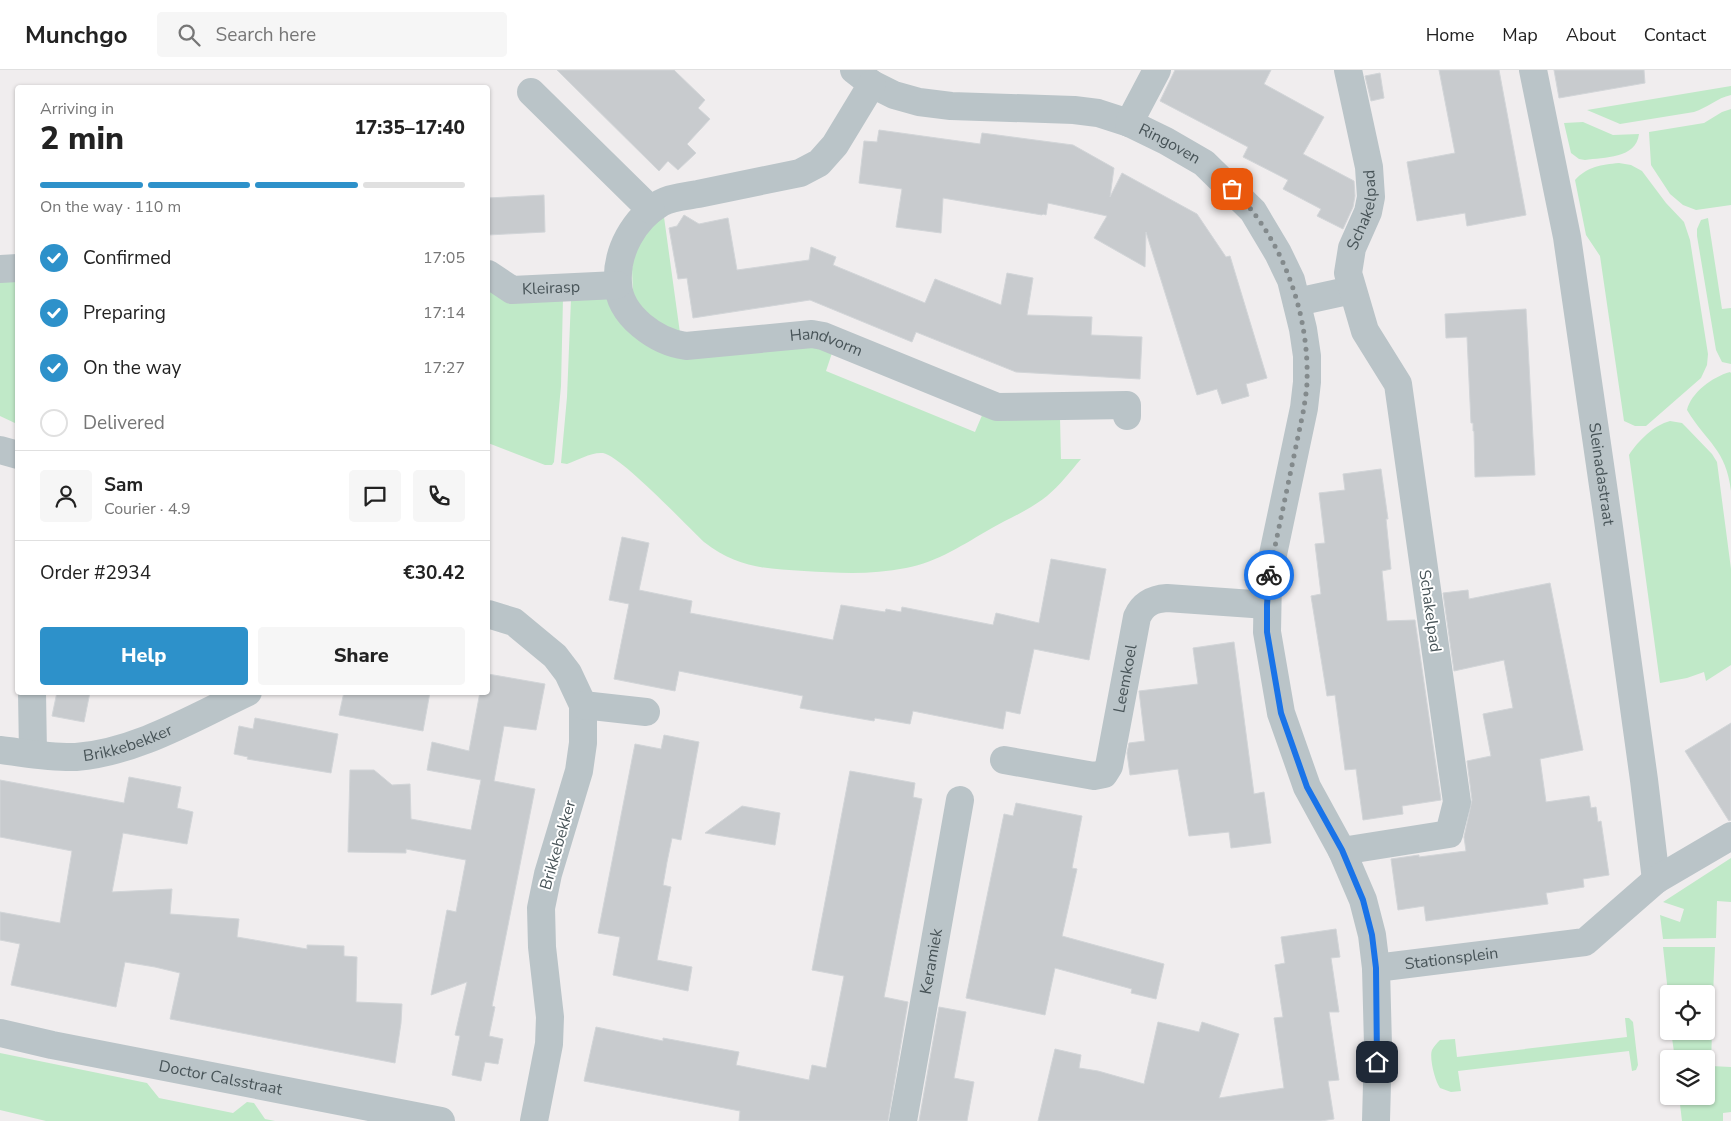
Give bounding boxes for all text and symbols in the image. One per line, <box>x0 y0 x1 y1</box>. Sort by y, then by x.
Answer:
search box <box>157 12 507 57</box>
text: Munchgo <box>25 19 127 51</box>
icon: search <box>175 21 203 49</box>
text: Search here <box>215 22 316 48</box>
text: Home <box>1426 23 1474 47</box>
text: Map <box>1502 23 1538 47</box>
text: About <box>1566 23 1616 47</box>
text: Contact <box>1644 23 1706 47</box>
text: Arriving in <box>40 98 114 120</box>
text: 17:35–17:40 <box>354 115 465 141</box>
text: 2 min <box>40 117 124 160</box>
street label: Ringoven <box>1135 118 1205 170</box>
pin <box>1211 168 1253 210</box>
street label: Schakelpad <box>1341 169 1382 254</box>
icon: bag <box>1218 175 1246 203</box>
text: On the way · 110 m <box>40 196 181 218</box>
icon: check <box>40 244 68 272</box>
text: Confirmed <box>83 245 171 271</box>
text: 17:05 <box>423 247 465 269</box>
street label: Kleirasp <box>522 276 581 301</box>
icon: check <box>40 299 68 327</box>
text: Preparing <box>83 300 166 326</box>
text: 17:14 <box>423 302 465 324</box>
street label: Handvorm <box>789 323 866 362</box>
icon: check <box>40 354 68 382</box>
text: On the way <box>83 355 181 381</box>
text: 17:27 <box>423 357 465 379</box>
text: Delivered <box>83 410 165 436</box>
street label: Sleinadastraat <box>1583 421 1620 527</box>
button: person <box>40 470 92 522</box>
button: chat <box>349 470 401 522</box>
button: phone <box>413 470 465 522</box>
text: Sam <box>104 472 143 498</box>
text: Courier · 4.9 <box>104 498 190 520</box>
courier <box>1244 550 1294 600</box>
text: Order #2934 <box>40 560 151 586</box>
text: €30.42 <box>403 560 465 586</box>
icon: bike <box>1255 561 1283 589</box>
street label: Schakelpad <box>1413 568 1447 654</box>
button: Help <box>40 627 248 685</box>
button: Share <box>258 627 465 685</box>
street label: Leemkoel <box>1108 642 1143 715</box>
street label: Brikkebekker <box>82 719 176 767</box>
street label: Brikkebekker <box>535 797 581 892</box>
street label: Keramiek <box>915 926 948 996</box>
street label: Stationsplein <box>1403 942 1499 975</box>
map controls <box>1660 985 1715 1105</box>
button: locate <box>1660 985 1715 1040</box>
pin <box>1356 1041 1398 1083</box>
icon: home <box>1363 1048 1391 1076</box>
button: layers <box>1660 1050 1715 1105</box>
street label: Doctor Calsstraat <box>157 1055 284 1101</box>

